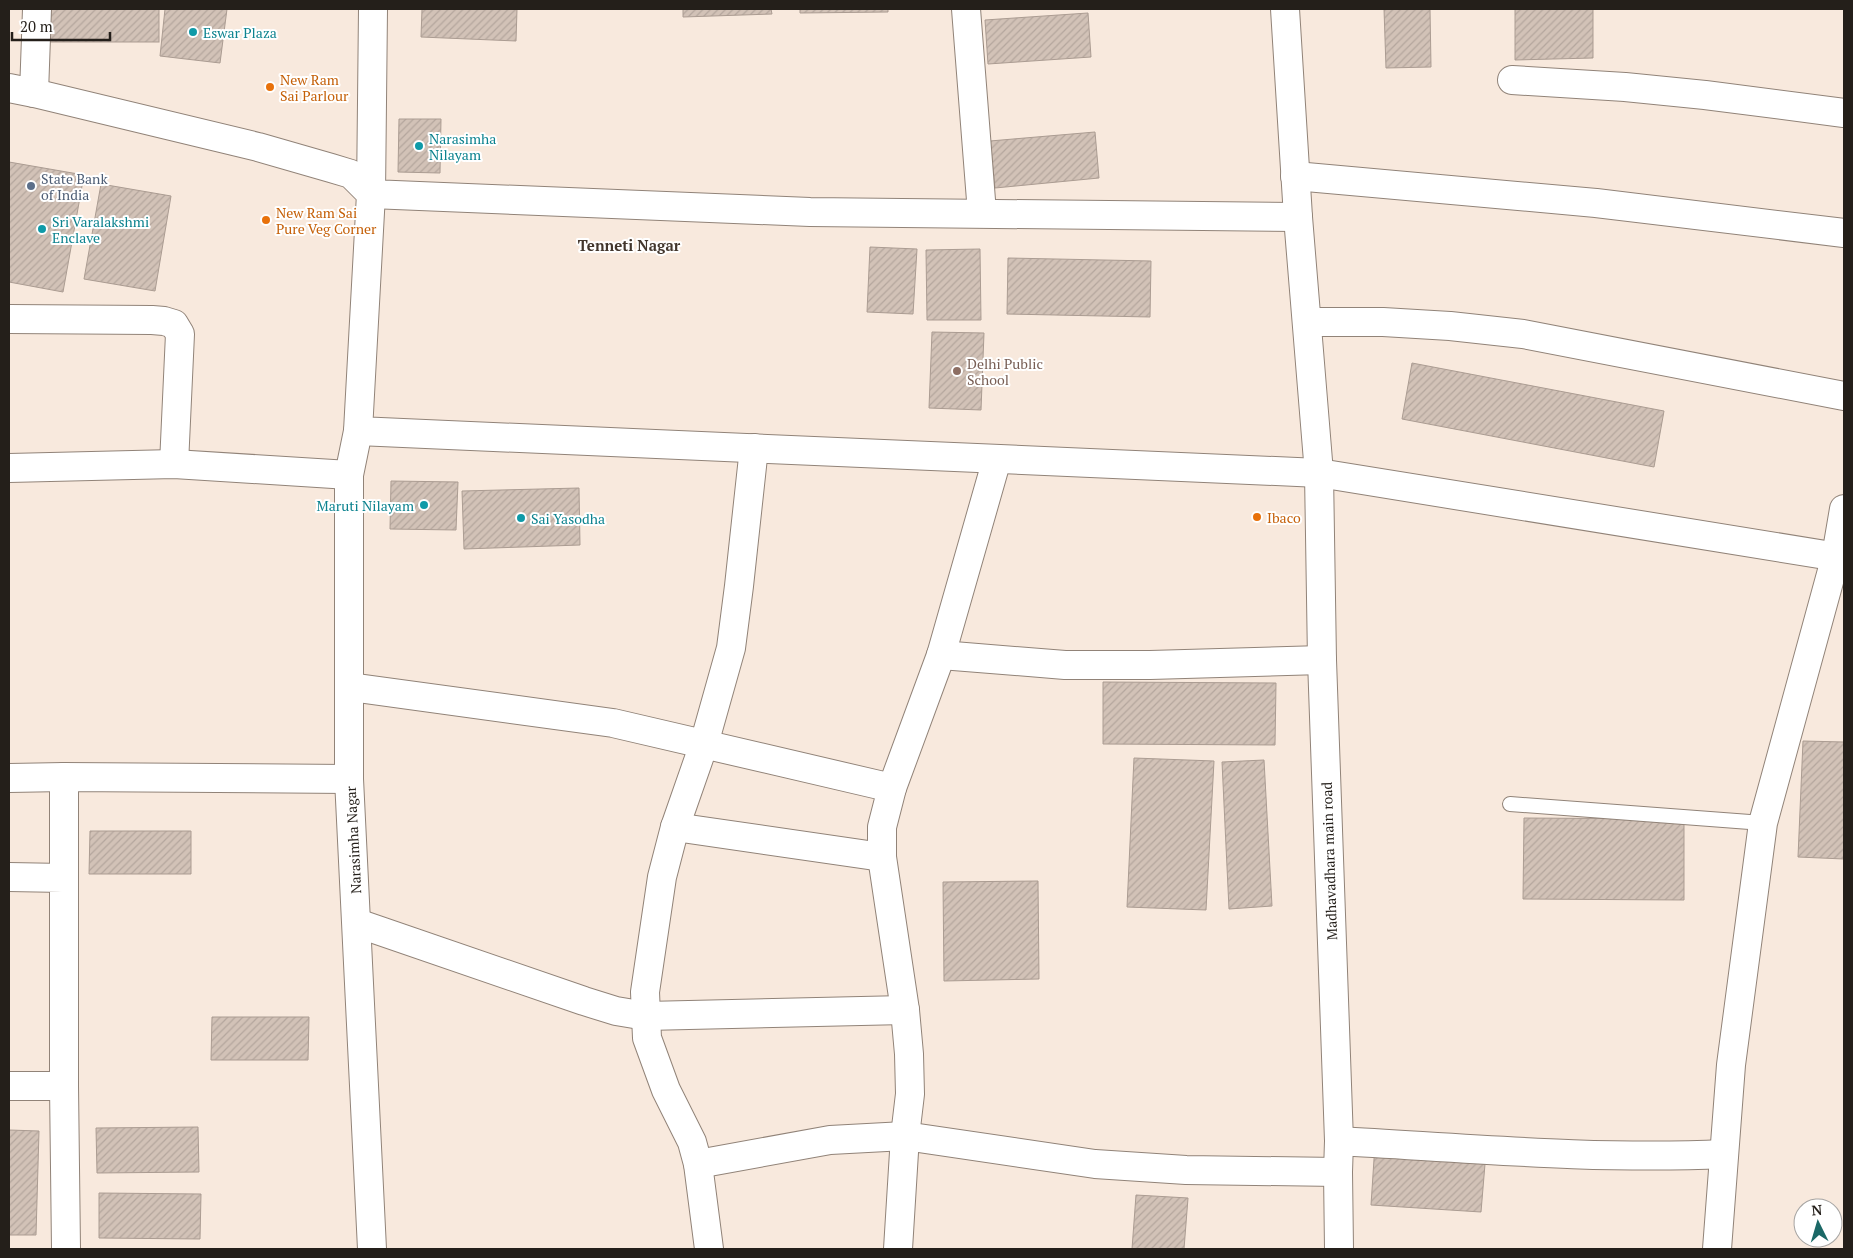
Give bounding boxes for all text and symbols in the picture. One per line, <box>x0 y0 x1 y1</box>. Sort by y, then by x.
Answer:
scale bar <box>12 10 110 42</box>
text: 20 m <box>20 16 53 36</box>
place label: Eswar Plaza <box>203 23 277 42</box>
marker: Eswar Plaza <box>187 26 199 38</box>
place label: New Ram Sai Parlour <box>280 70 349 105</box>
marker: New Ram Sai Parlour <box>264 81 276 93</box>
place label: Narasimha Nilayam <box>429 129 496 164</box>
marker: Narasimha Nilayam <box>413 140 425 152</box>
place label: State Bank of India <box>41 169 108 204</box>
marker: State Bank of India <box>25 180 37 192</box>
place label: New Ram Sai Pure Veg Corner <box>276 203 377 238</box>
place label: Sri Varalakshmi Enclave <box>52 212 149 247</box>
marker: New Ram Sai Pure Veg Corner <box>260 214 272 226</box>
marker: Sri Varalakshmi Enclave <box>36 223 48 235</box>
district label: Tenneti Nagar <box>578 235 681 255</box>
place label: Delhi Public School <box>967 354 1043 389</box>
marker: Delhi Public School <box>951 365 963 377</box>
place label: Maruti Nilayam <box>317 496 414 515</box>
marker: Maruti Nilayam <box>418 499 430 511</box>
place label: Ibaco <box>1267 508 1301 527</box>
place label: Sai Yasodha <box>531 509 605 528</box>
marker: Ibaco <box>1251 511 1263 523</box>
marker: Sai Yasodha <box>515 512 527 524</box>
street label: Madhavadhara main road <box>1317 781 1341 940</box>
street label: Narasimha Nagar <box>341 785 365 894</box>
north arrow <box>1793 1198 1843 1248</box>
text: N <box>1811 1200 1823 1219</box>

